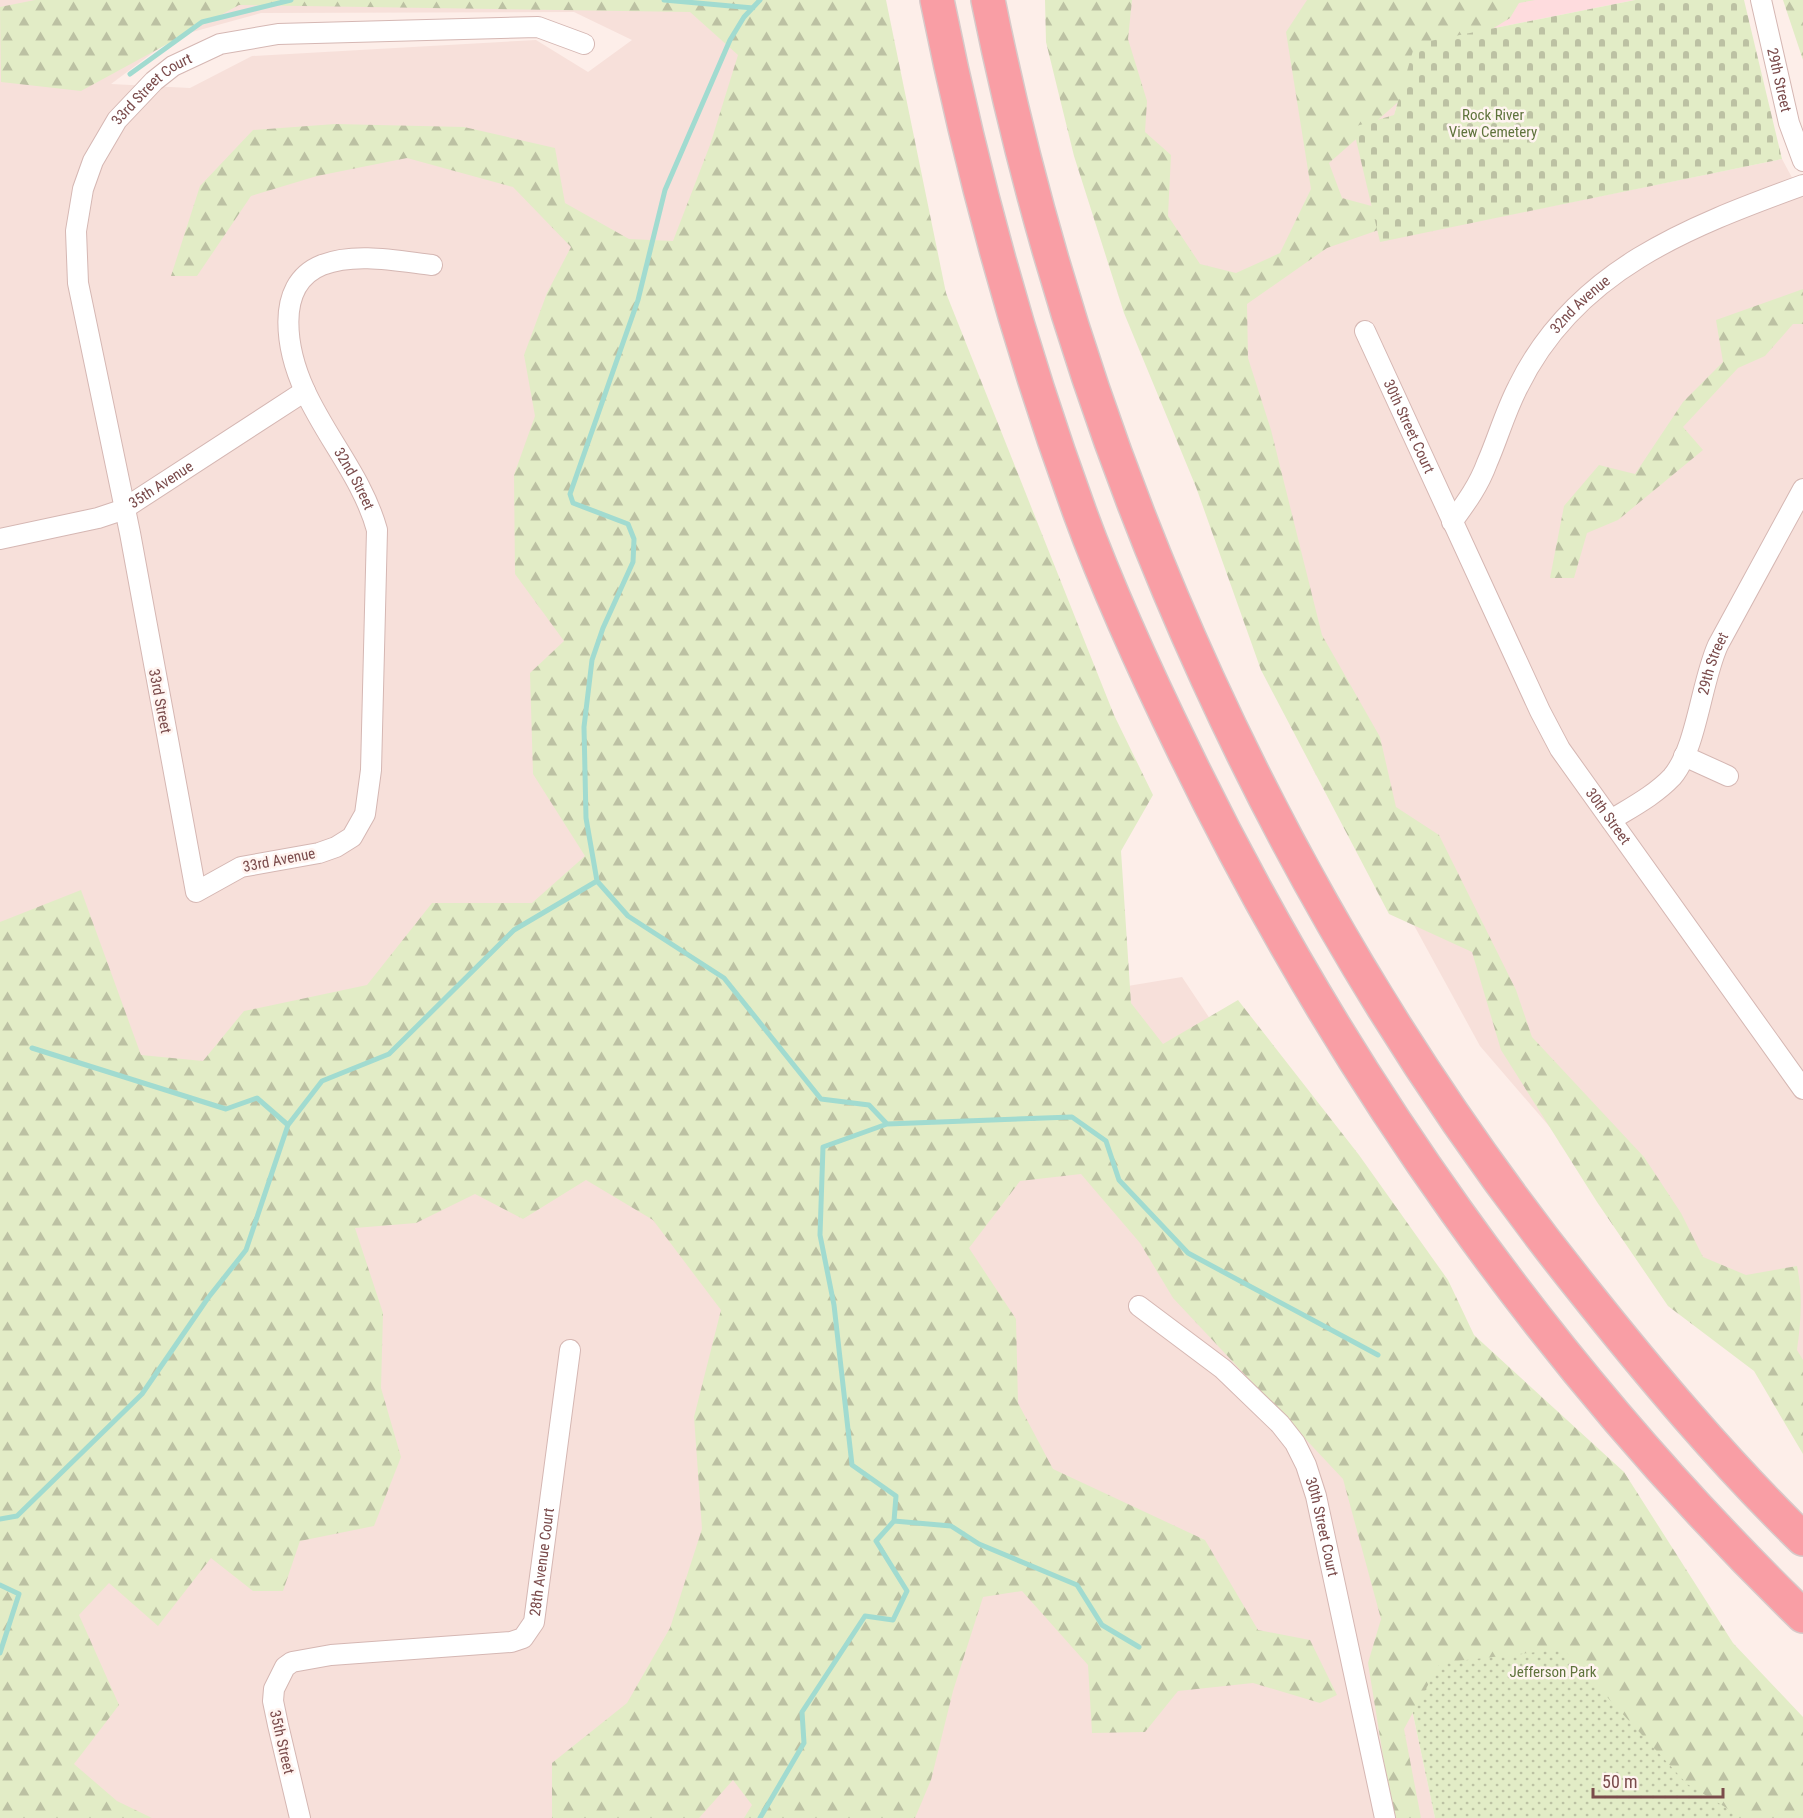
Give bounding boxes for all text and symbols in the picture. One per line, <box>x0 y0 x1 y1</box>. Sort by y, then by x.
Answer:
street label: 29th Street <box>1763 46 1795 114</box>
street label: 33rd Street Court <box>107 49 195 128</box>
park label: Rock River View Cemetery <box>1449 106 1537 141</box>
street label: 32nd Avenue <box>1546 272 1614 337</box>
street label: 30th Street Court <box>1380 377 1438 476</box>
street label: 32nd Street <box>330 444 378 512</box>
street label: 35th Avenue <box>125 457 197 512</box>
street label: 29th Street <box>1694 629 1732 697</box>
street label: 33rd Street <box>145 667 175 735</box>
street label: 30th Street <box>1582 785 1634 848</box>
street label: 33rd Avenue <box>241 844 317 876</box>
street label: 30th Street Court <box>1302 1475 1342 1578</box>
street label: 28th Avenue Court <box>526 1507 558 1617</box>
park label: Jefferson Park <box>1509 1663 1597 1681</box>
street label: 35th Street <box>266 1708 298 1776</box>
scale bar <box>1593 1761 1724 1799</box>
text: 50 m <box>1602 1771 1637 1792</box>

